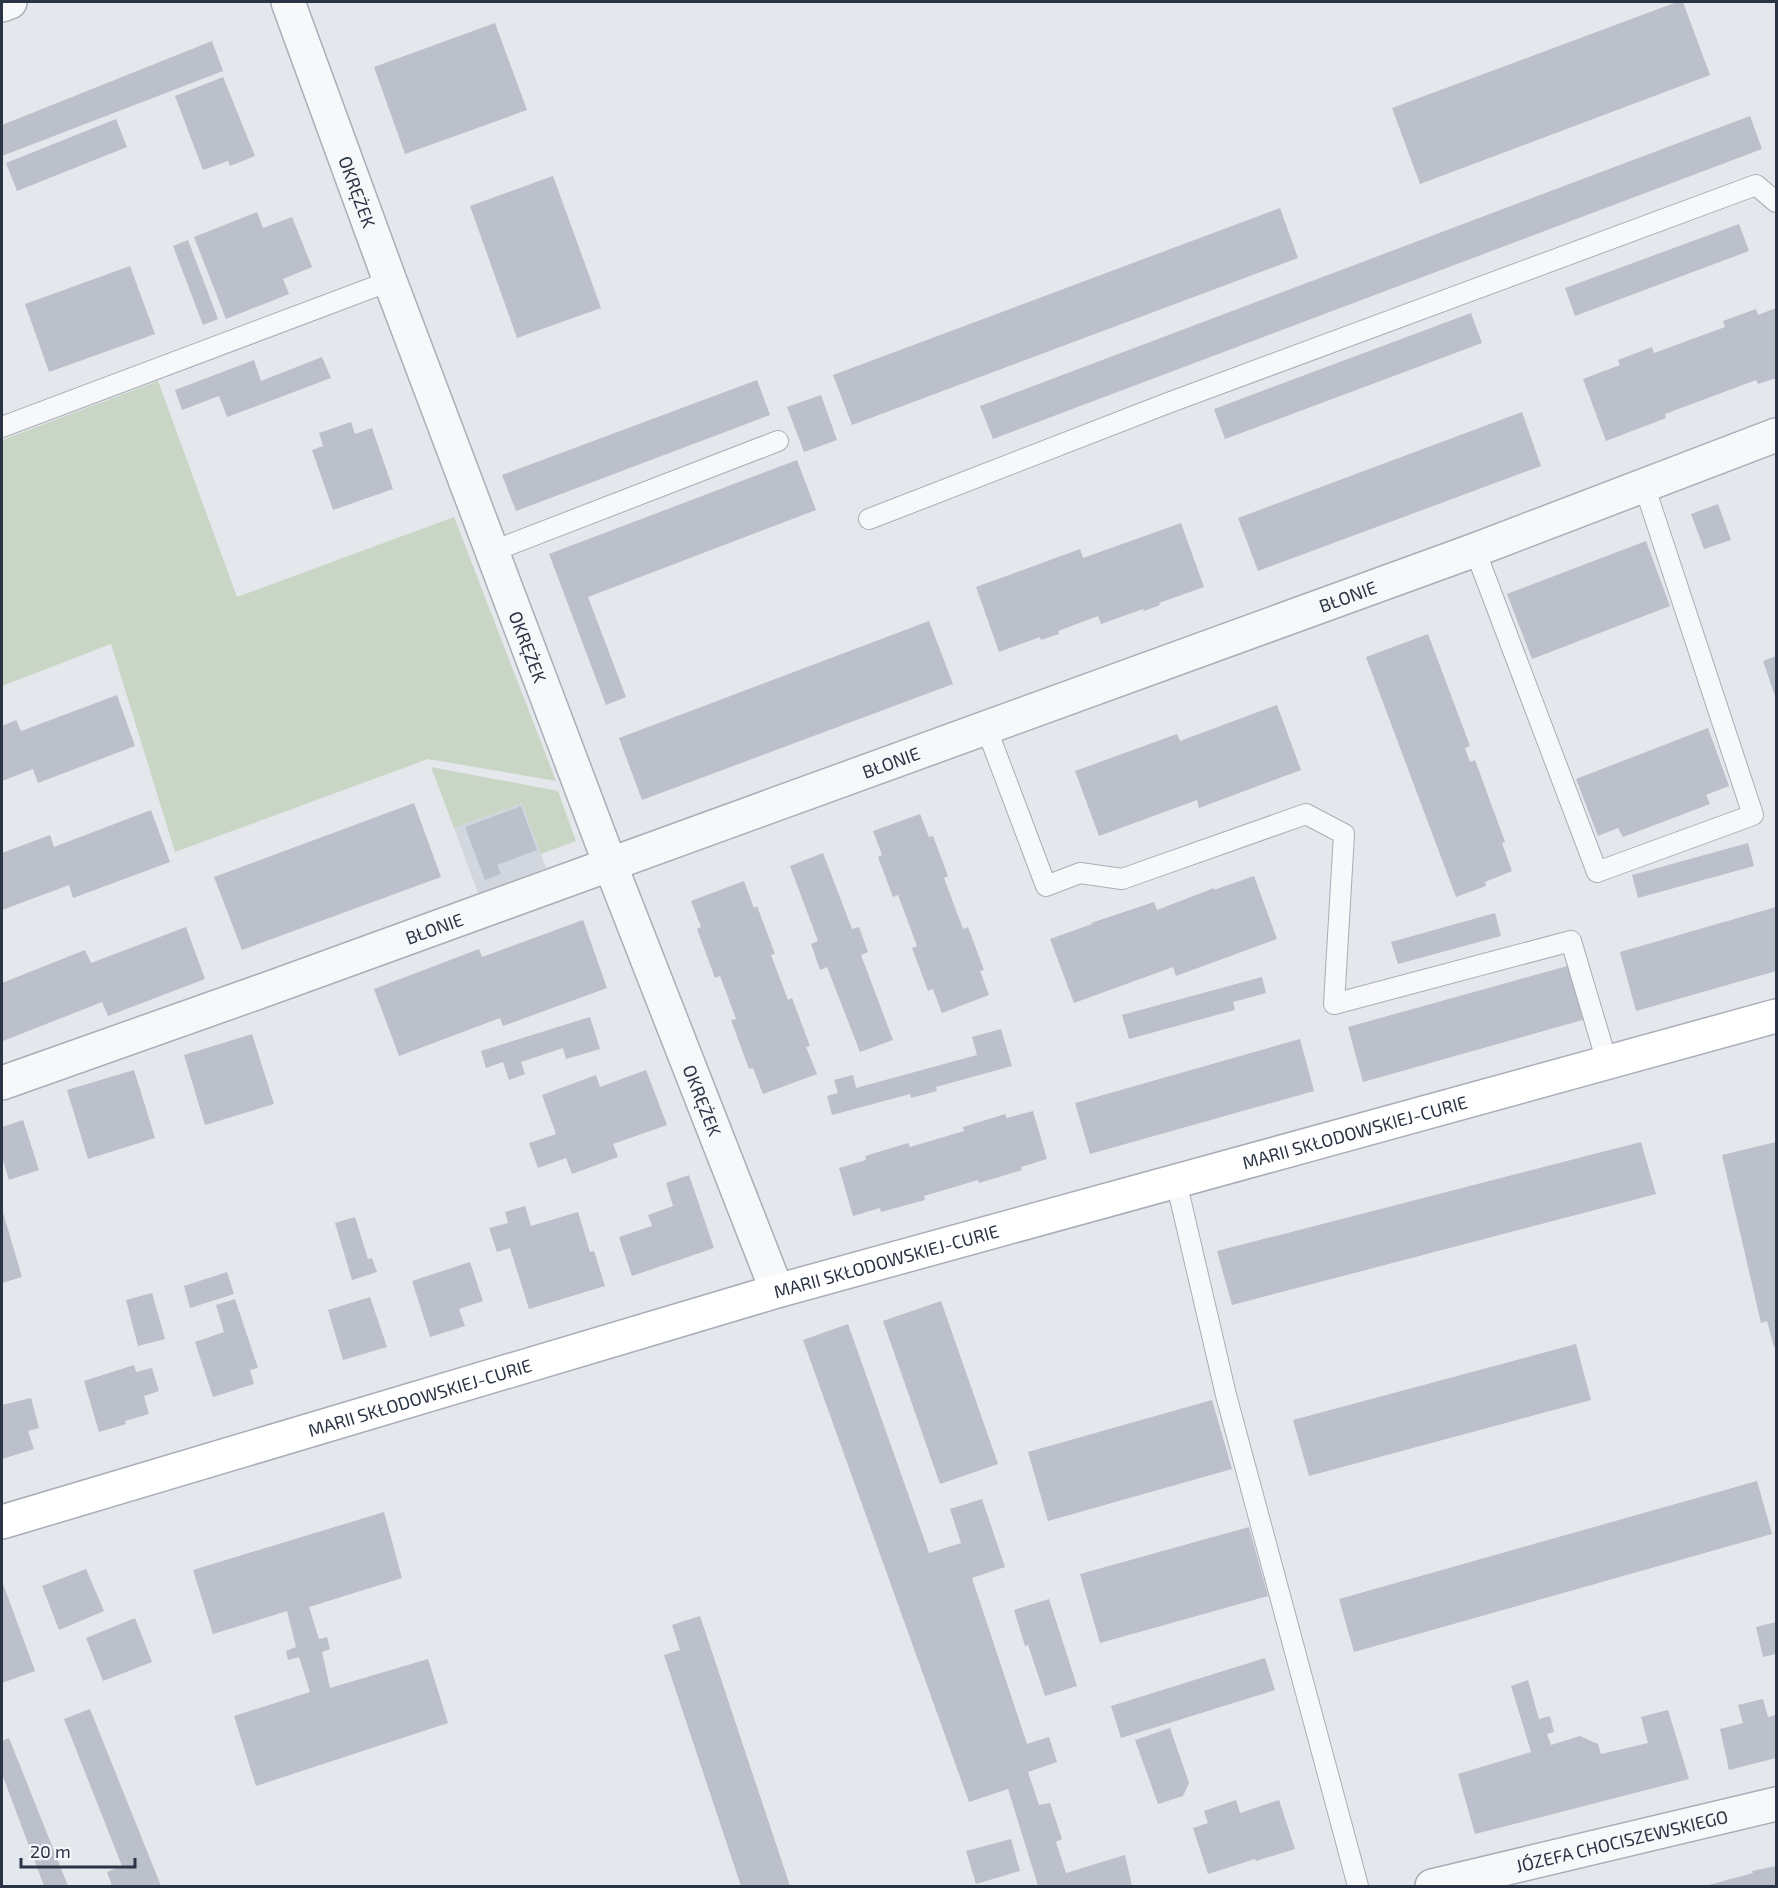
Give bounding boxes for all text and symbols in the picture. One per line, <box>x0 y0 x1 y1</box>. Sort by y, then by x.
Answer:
street label: OKRĘŻEK <box>334 153 381 231</box>
street label: BŁONIE <box>1316 576 1380 617</box>
street label: OKRĘŻEK <box>505 608 552 686</box>
street label: BŁONIE <box>859 742 923 783</box>
street label: BŁONIE <box>402 908 466 949</box>
street label: OKRĘŻEK <box>679 1062 726 1140</box>
street label: MARII SKŁODOWSKIEJ-CURIE <box>1240 1090 1470 1173</box>
street label: MARII SKŁODOWSKIEJ-CURIE <box>771 1219 1001 1302</box>
street label: MARII SKŁODOWSKIEJ-CURIE <box>305 1354 534 1441</box>
street label: JÓZEFA CHOCISZEWSKIEGO <box>1513 1805 1730 1877</box>
scale bar <box>21 1831 135 1869</box>
text: 20 m <box>30 1840 71 1862</box>

